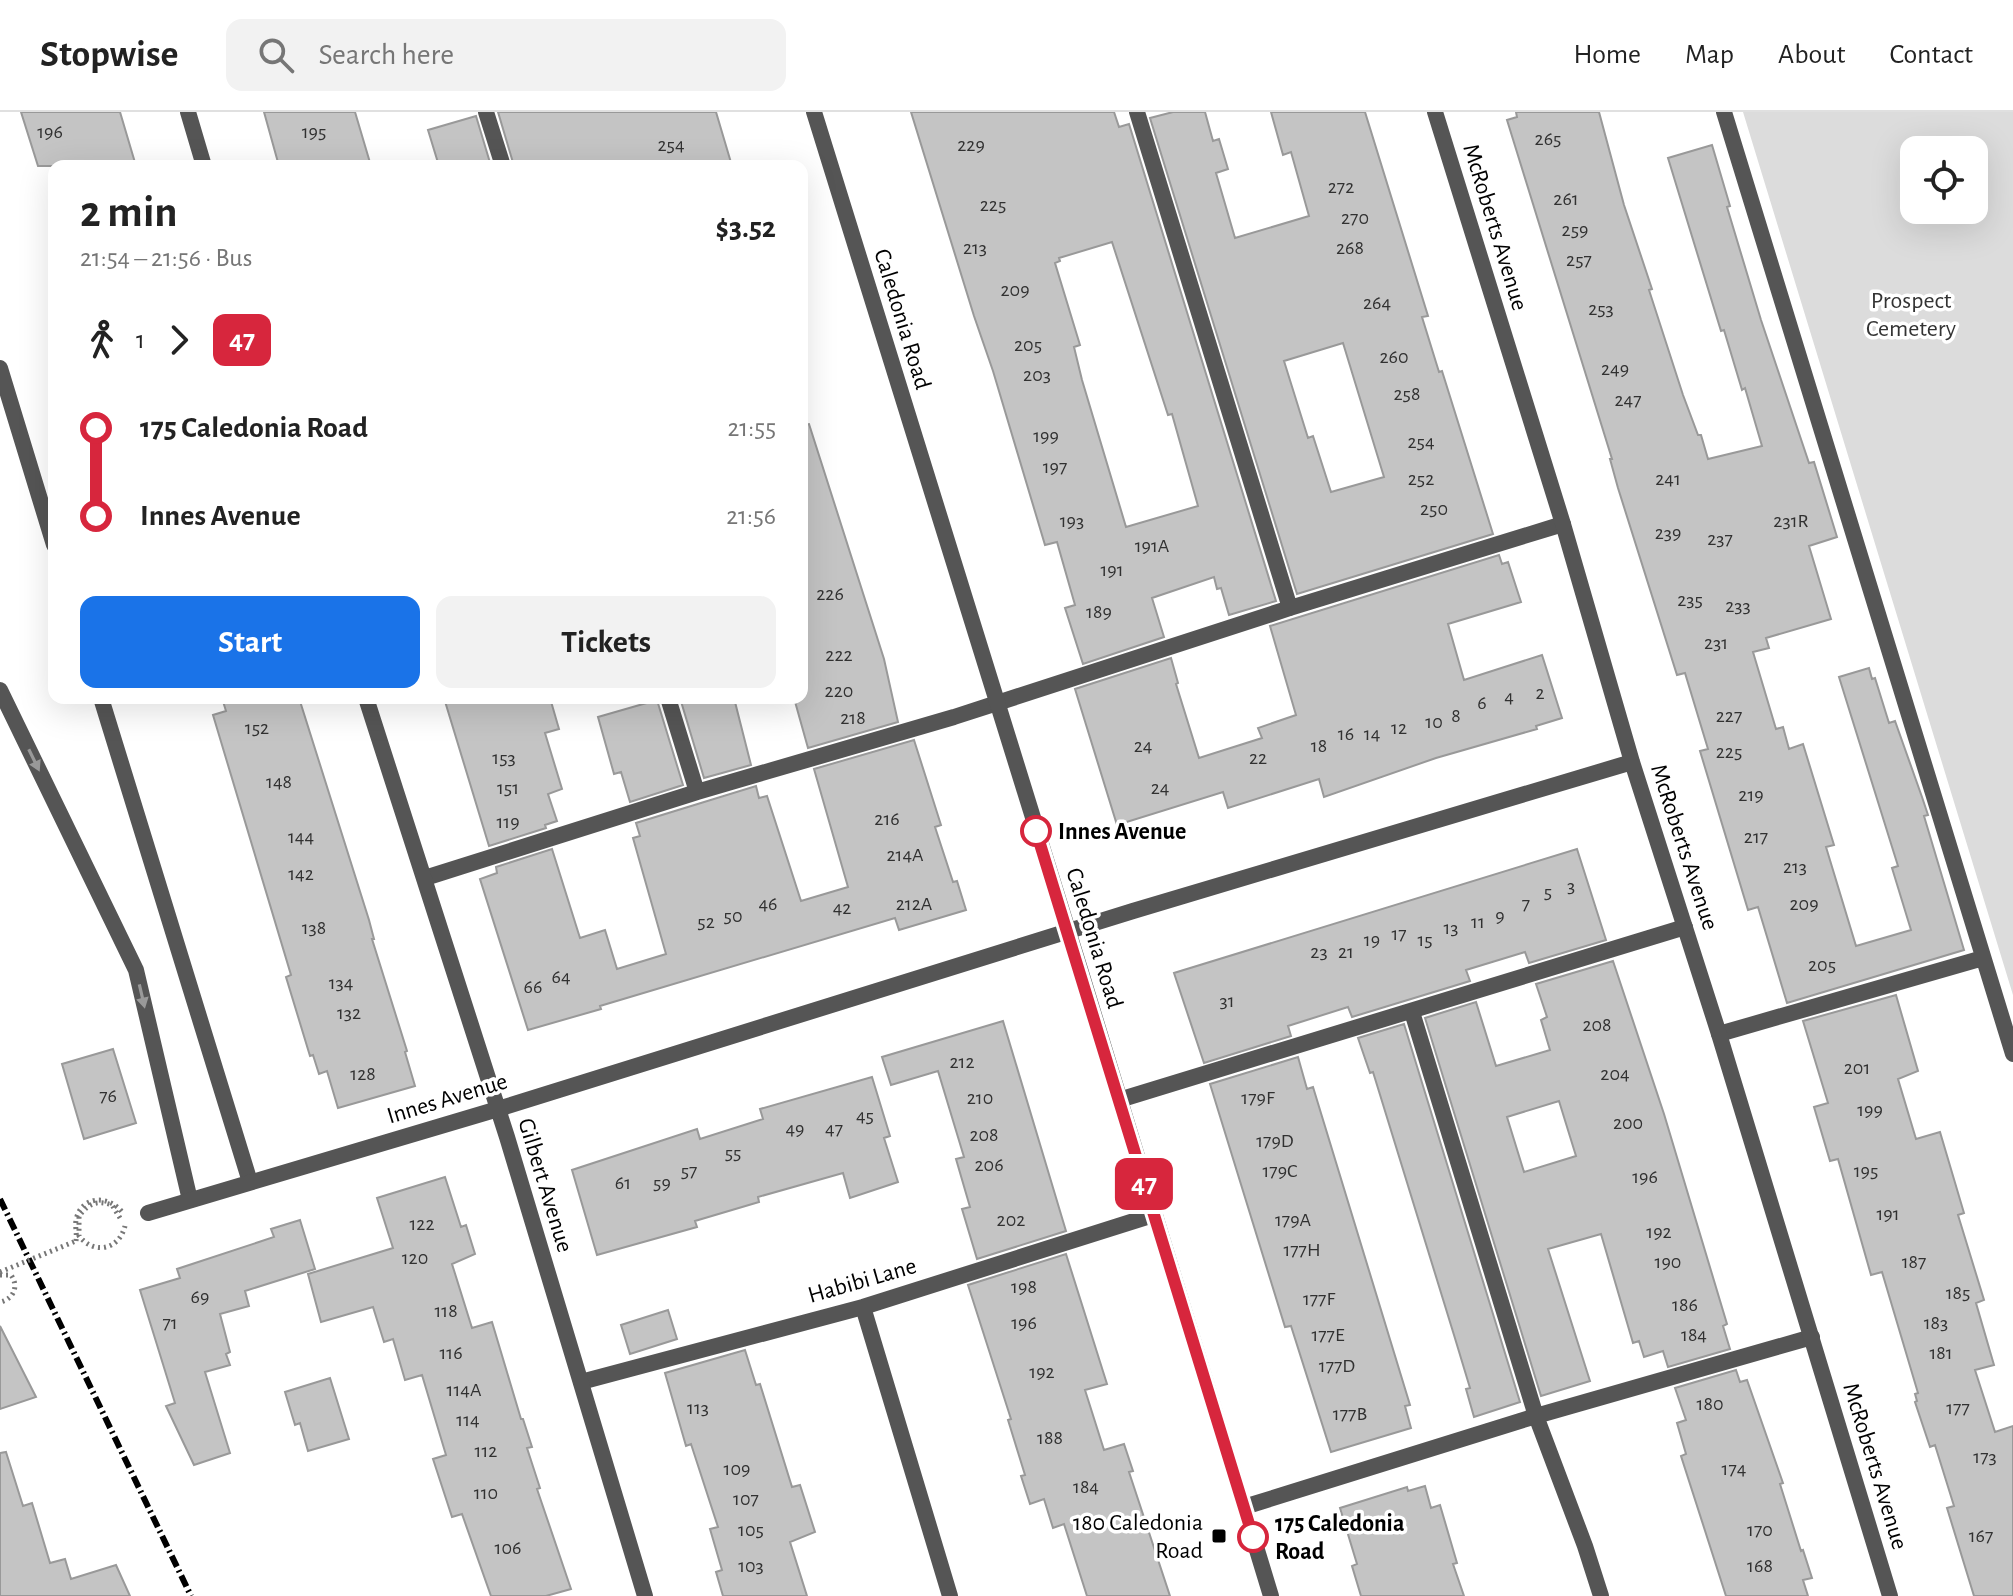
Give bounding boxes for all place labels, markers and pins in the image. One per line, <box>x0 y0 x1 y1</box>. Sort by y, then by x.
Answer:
marker: Innes Avenue <box>1021 816 1051 846</box>
place label: Innes Avenue <box>1058 820 1186 844</box>
place label: 180 Caledonia Road <box>1073 1511 1203 1563</box>
place label: 175 Caledonia Road <box>1275 1512 1404 1564</box>
marker: 175 Caledonia Road <box>1238 1522 1268 1552</box>
marker: 180 Caledonia Road <box>1210 1527 1228 1545</box>

